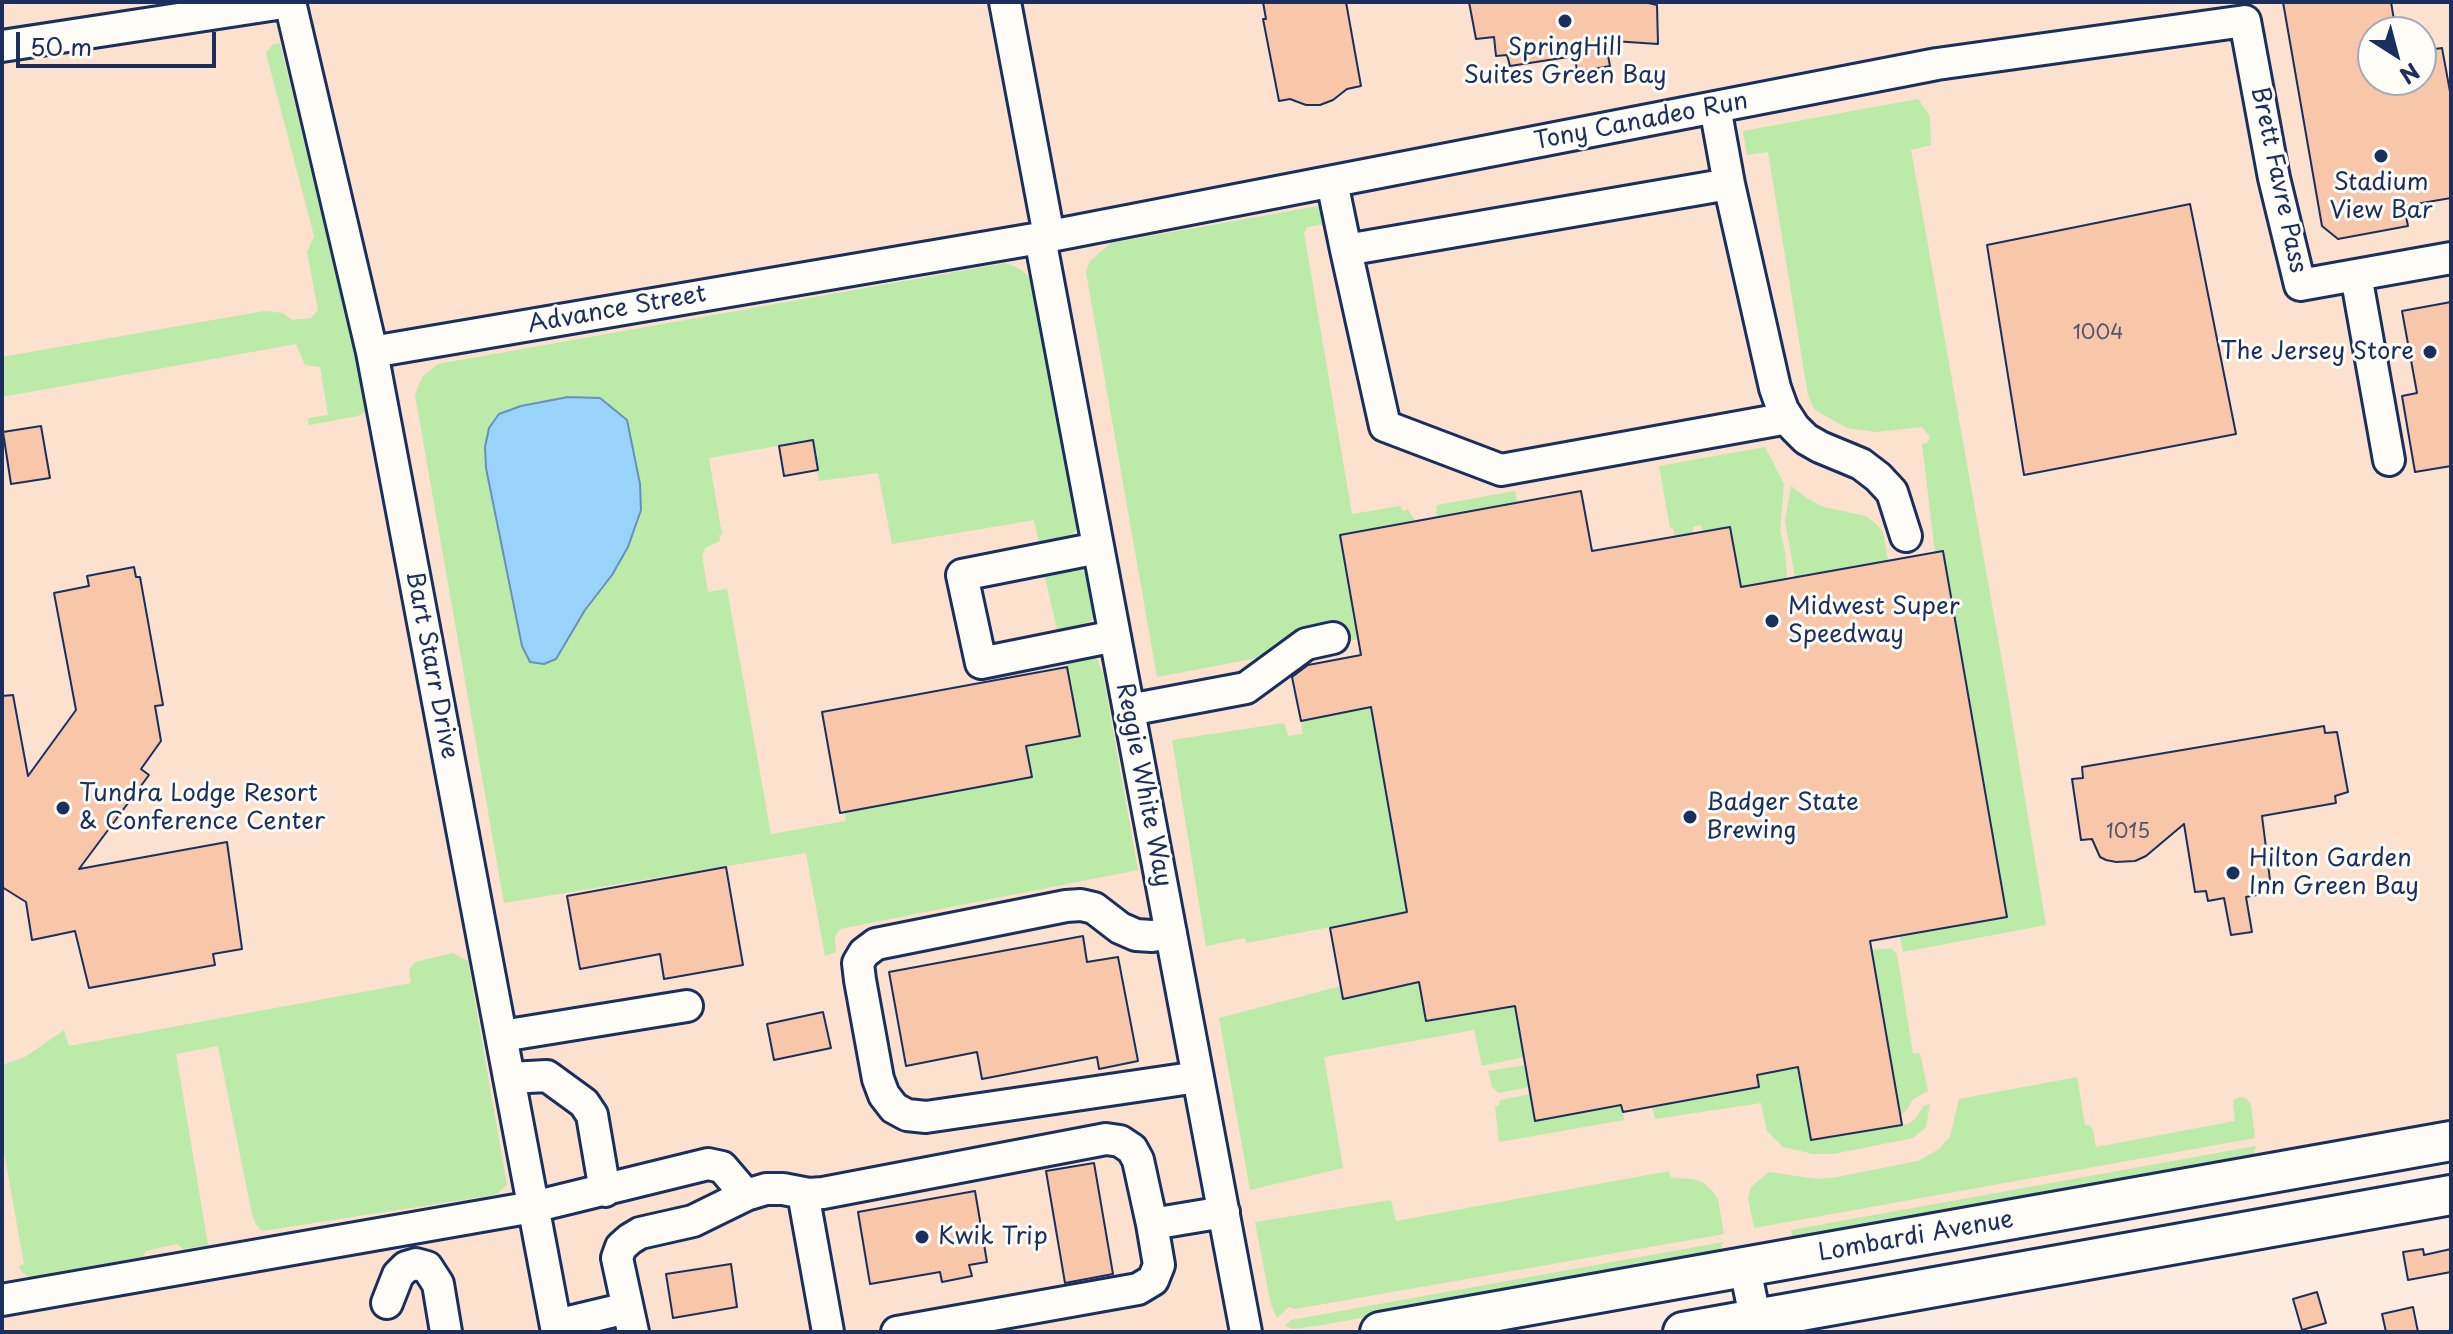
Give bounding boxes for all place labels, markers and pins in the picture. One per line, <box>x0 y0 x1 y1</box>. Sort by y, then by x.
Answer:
marker: SpringHill Suites Green Bay <box>1556 12 1574 30</box>
place label: SpringHill Suites Green Bay <box>1463 34 1667 90</box>
marker: Stadium View Bar <box>2372 147 2390 165</box>
place label: Stadium View Bar <box>2329 169 2433 225</box>
place label: The Jersey Store <box>2220 338 2414 366</box>
marker: The Jersey Store <box>2421 343 2439 361</box>
place label: Midwest Super Speedway <box>1788 593 1960 649</box>
marker: Midwest Super Speedway <box>1763 612 1781 630</box>
place label: Tundra Lodge Resort & Conference Center <box>79 780 325 836</box>
place label: Badger State Brewing <box>1706 789 1859 845</box>
marker: Tundra Lodge Resort & Conference Center <box>54 799 72 817</box>
marker: Badger State Brewing <box>1681 808 1699 826</box>
place label: Hilton Garden Inn Green Bay <box>2249 845 2419 901</box>
marker: Hilton Garden Inn Green Bay <box>2224 864 2242 882</box>
place label: Kwik Trip <box>938 1223 1048 1251</box>
marker: Kwik Trip <box>913 1228 931 1246</box>

